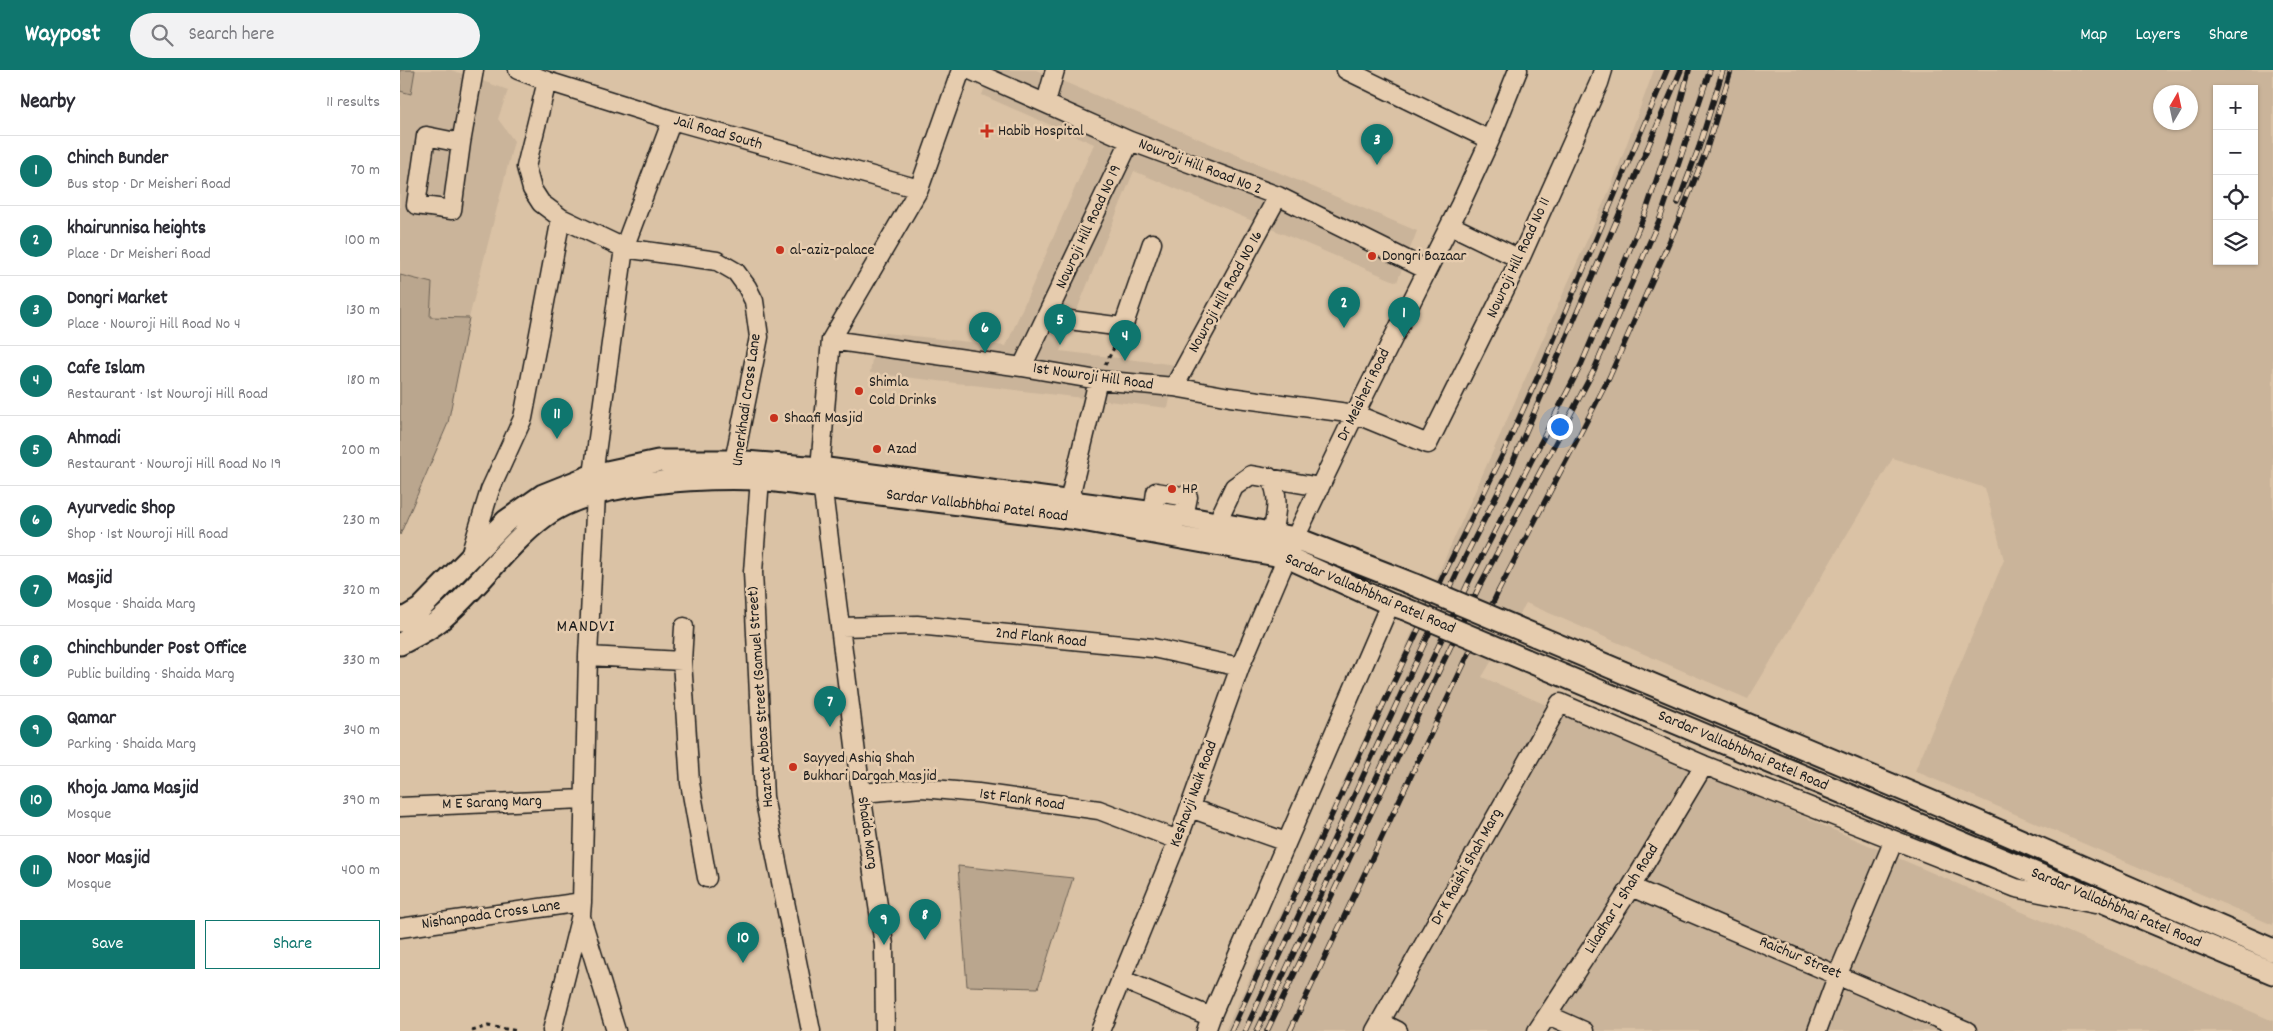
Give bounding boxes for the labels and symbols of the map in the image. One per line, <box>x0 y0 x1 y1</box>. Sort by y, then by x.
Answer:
north arrow <box>2153 85 2198 130</box>
street label: Jail Road South <box>671 109 765 157</box>
place label: Habib Hospital <box>998 120 1084 143</box>
marker: Habib Hospital <box>980 124 994 138</box>
pin: 3 <box>1361 124 1393 165</box>
street label: Nowroji Hill Road No 2 <box>1135 133 1265 201</box>
street label: Nowroji Hill Road No 19 <box>1050 161 1128 293</box>
street label: Nowroji Hill Road No 11 <box>1481 194 1557 322</box>
street label: Nowroji Hill Road N0 16 <box>1183 226 1269 357</box>
place label: al-aziz-palace <box>790 239 875 262</box>
marker: al-aziz-palace <box>774 244 786 256</box>
place label: Dongri Bazaar <box>1382 245 1466 268</box>
marker: Dongri Bazaar <box>1366 250 1378 262</box>
pin: 2 <box>1328 287 1360 328</box>
pin: 1 <box>1388 297 1420 338</box>
pin: 5 <box>1044 304 1076 345</box>
pin: 6 <box>969 312 1001 353</box>
pin: 4 <box>1109 320 1141 361</box>
street label: Umerkhadi Cross Lane <box>726 332 768 468</box>
street label: Dr Meisheri Road <box>1332 345 1396 445</box>
street label: 1st Nowroji Hill Road <box>1031 357 1155 397</box>
place label: Shimla Cold Drinks <box>869 371 937 412</box>
marker: Shimla Cold Drinks <box>853 385 865 397</box>
pin: 11 <box>541 398 573 439</box>
place label: Shaafi Masjid <box>784 407 863 430</box>
marker: Shaafi Masjid <box>768 412 780 424</box>
your location <box>1547 414 1573 440</box>
place label: Azad <box>887 438 917 461</box>
marker: Azad <box>871 443 883 455</box>
place label: HP <box>1182 478 1197 501</box>
street label: Sardar Vallabhbhai Patel Road <box>885 483 1069 529</box>
marker: HP <box>1166 483 1178 495</box>
street label: Sardar Vallabhbhai Patel Road <box>1281 548 1459 640</box>
street label: Hazrat Abbas Street (Samuel Street) <box>742 586 780 808</box>
district label: MANDVI <box>557 615 615 640</box>
street label: 2nd Flank Road <box>994 622 1088 654</box>
pin: 7 <box>814 686 846 727</box>
street label: Sardar Vallabhbhai Patel Road <box>1654 705 1832 797</box>
street label: Keshavji Naik Road <box>1164 737 1224 851</box>
place label: Sayyed Ashiq Shah Bukhari Dargah Masjid <box>803 747 937 788</box>
marker: Sayyed Ashiq Shah Bukhari Dargah Masjid <box>787 761 799 773</box>
street label: 1st Flank Road <box>978 783 1066 817</box>
street label: M E Sarang Marg <box>442 790 542 816</box>
street label: Shaida Marg <box>851 795 883 871</box>
street label: Dr K Raishi Shah Marg <box>1425 804 1509 930</box>
street label: Liladhar L Shah Road <box>1579 840 1665 958</box>
street label: Sardar Vallabhbhai Patel Road <box>2027 862 2205 954</box>
street label: Nishanpada Cross Lane <box>420 894 562 936</box>
pin: 8 <box>909 899 941 940</box>
pin: 9 <box>868 904 900 945</box>
pin: 10 <box>727 922 759 963</box>
street label: Raichur Street <box>1755 930 1845 986</box>

